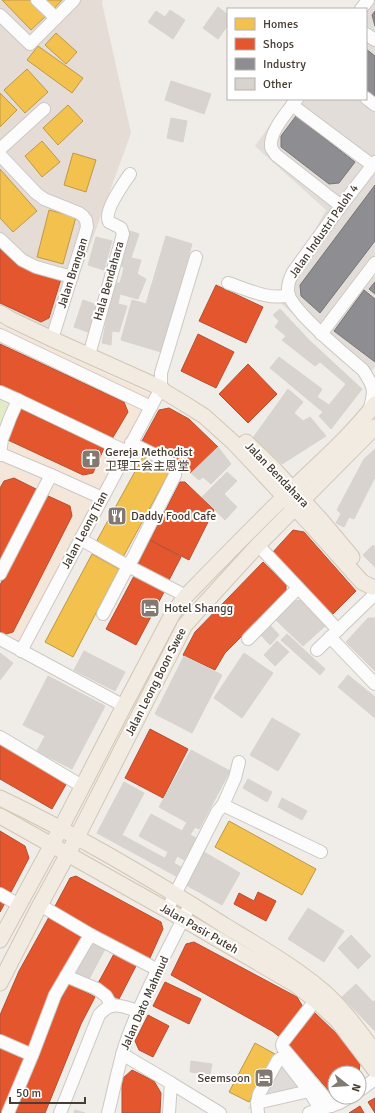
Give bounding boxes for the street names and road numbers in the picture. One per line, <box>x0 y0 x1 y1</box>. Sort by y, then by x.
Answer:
street label: Jalan Industri Paloh 4 <box>286 181 362 281</box>
street label: Jalan Brangan <box>55 236 91 310</box>
street label: Hala Bendahara <box>91 240 127 322</box>
street label: Jalan Bendahara <box>242 439 312 511</box>
street label: Jalan Leong Tian <box>58 489 112 571</box>
street label: Jalan Leong Boon Swee <box>122 625 190 739</box>
street label: Jalan Pasir Puteh <box>157 901 241 957</box>
street label: Jalan Dato Mahmud <box>118 954 172 1052</box>

